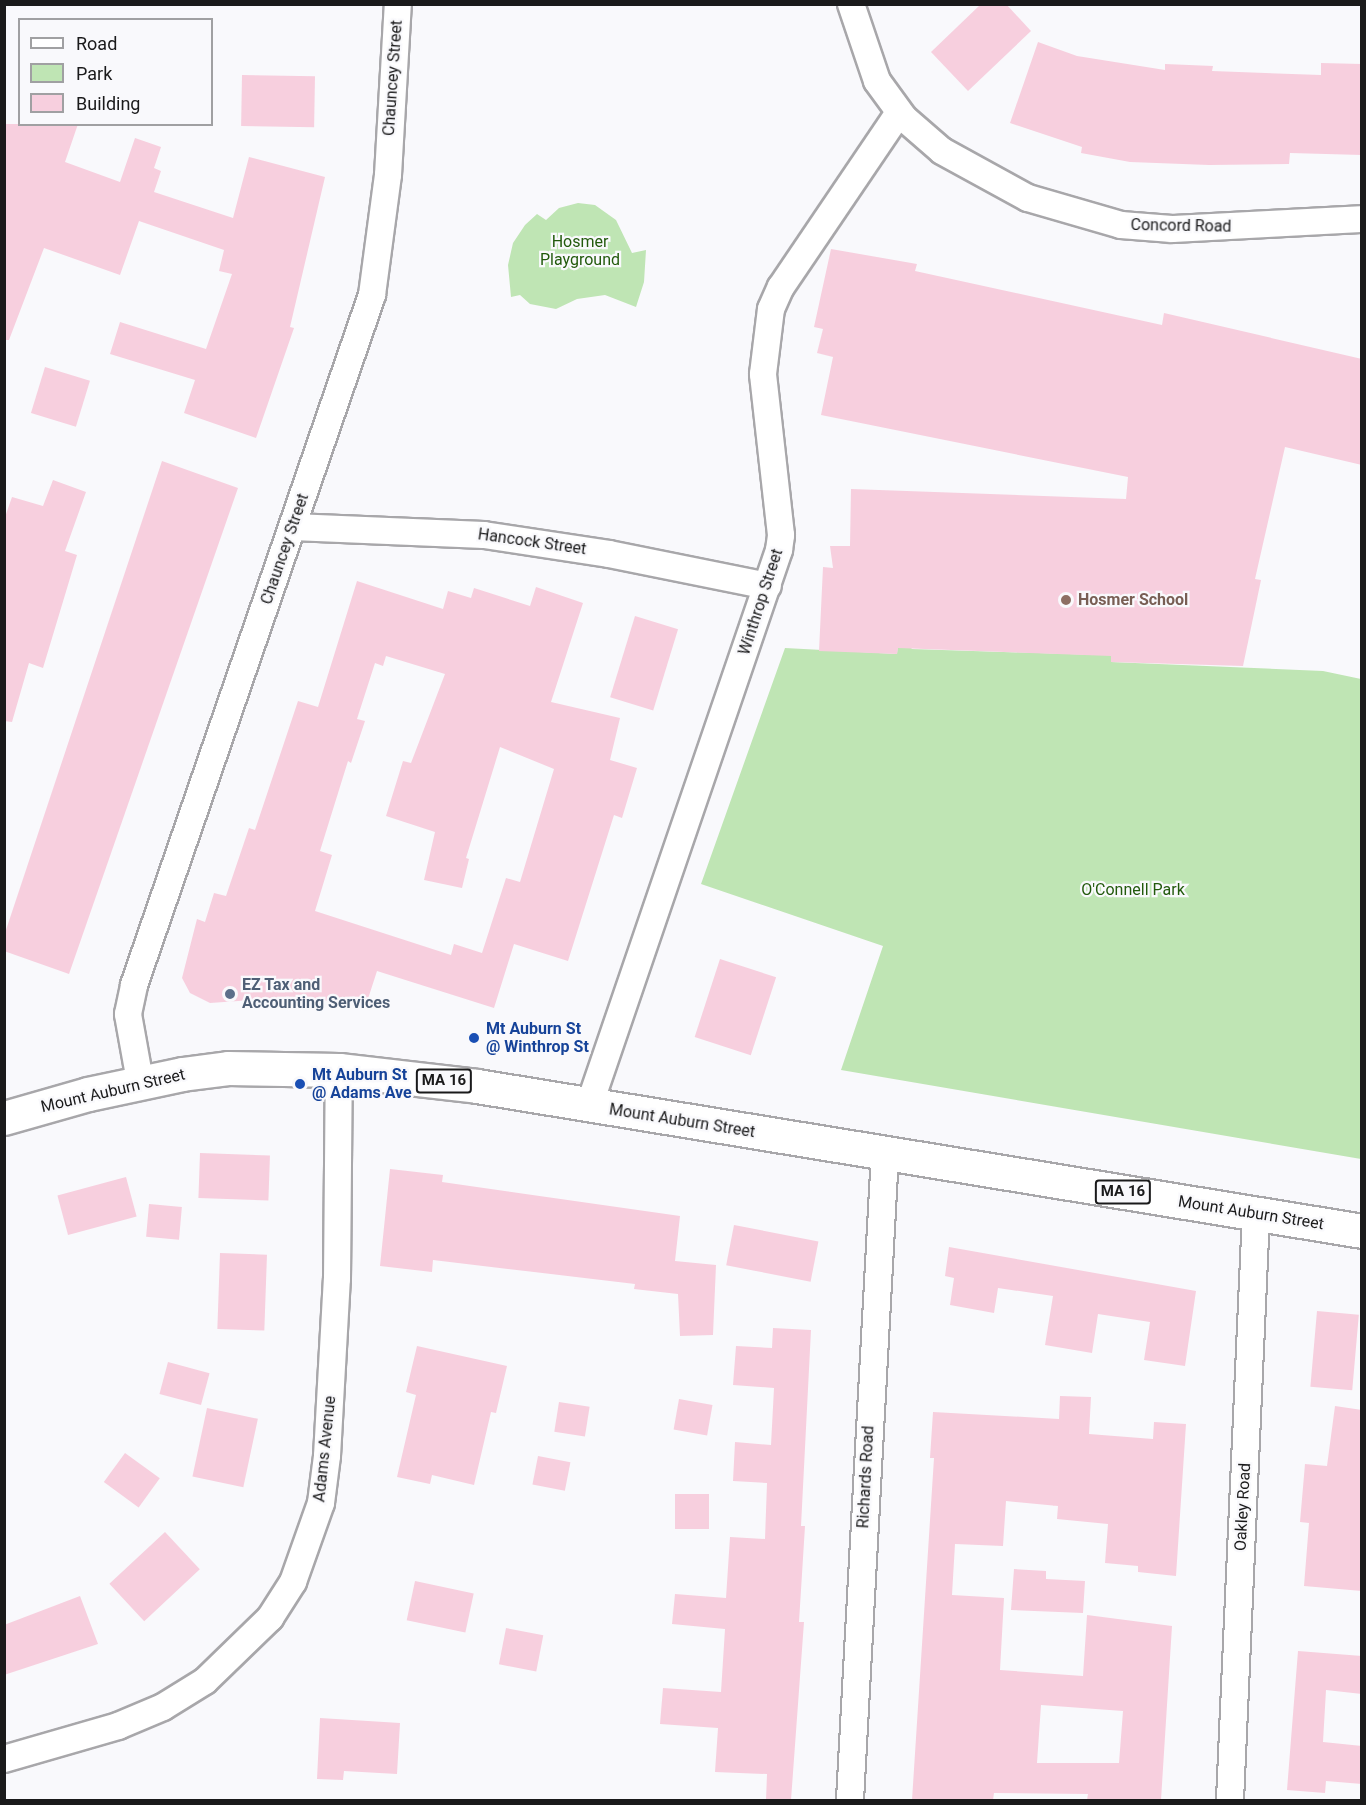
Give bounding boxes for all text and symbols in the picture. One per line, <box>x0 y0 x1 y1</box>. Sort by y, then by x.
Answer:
legend <box>18 18 213 126</box>
street label: Chauncey Street <box>379 19 407 137</box>
text: Road <box>76 33 117 54</box>
text: Park <box>76 63 112 84</box>
text: Building <box>76 93 140 114</box>
street label: Concord Road <box>1130 216 1232 236</box>
park label: Hosmer Playground <box>540 232 620 270</box>
street label: Chauncey Street <box>257 491 313 607</box>
street label: Hancock Street <box>477 525 587 559</box>
street label: Winthrop Street <box>735 546 787 658</box>
place label: Hosmer School <box>1078 590 1188 610</box>
marker: Hosmer School <box>1059 593 1073 607</box>
park label: O'Connell Park <box>1081 880 1185 900</box>
place label: EZ Tax and Accounting Services <box>242 975 390 1013</box>
marker: EZ Tax and Accounting Services <box>223 987 237 1001</box>
place label: Mt Auburn St @ Winthrop St <box>486 1019 589 1057</box>
marker: Mt Auburn St @ Winthrop St <box>467 1031 481 1045</box>
street label: Mount Auburn Street <box>39 1065 187 1117</box>
place label: Mt Auburn St @ Adams Ave <box>312 1065 412 1103</box>
road number: MA 16 <box>416 1069 472 1093</box>
marker: Mt Auburn St @ Adams Ave <box>293 1077 307 1091</box>
street label: Mount Auburn Street <box>608 1100 756 1142</box>
road number: MA 16 <box>1094 1180 1152 1204</box>
street label: Mount Auburn Street <box>1177 1192 1325 1234</box>
street label: Adams Avenue <box>310 1395 340 1503</box>
street label: Richards Road <box>854 1425 878 1529</box>
street label: Oakley Road <box>1231 1462 1255 1552</box>

